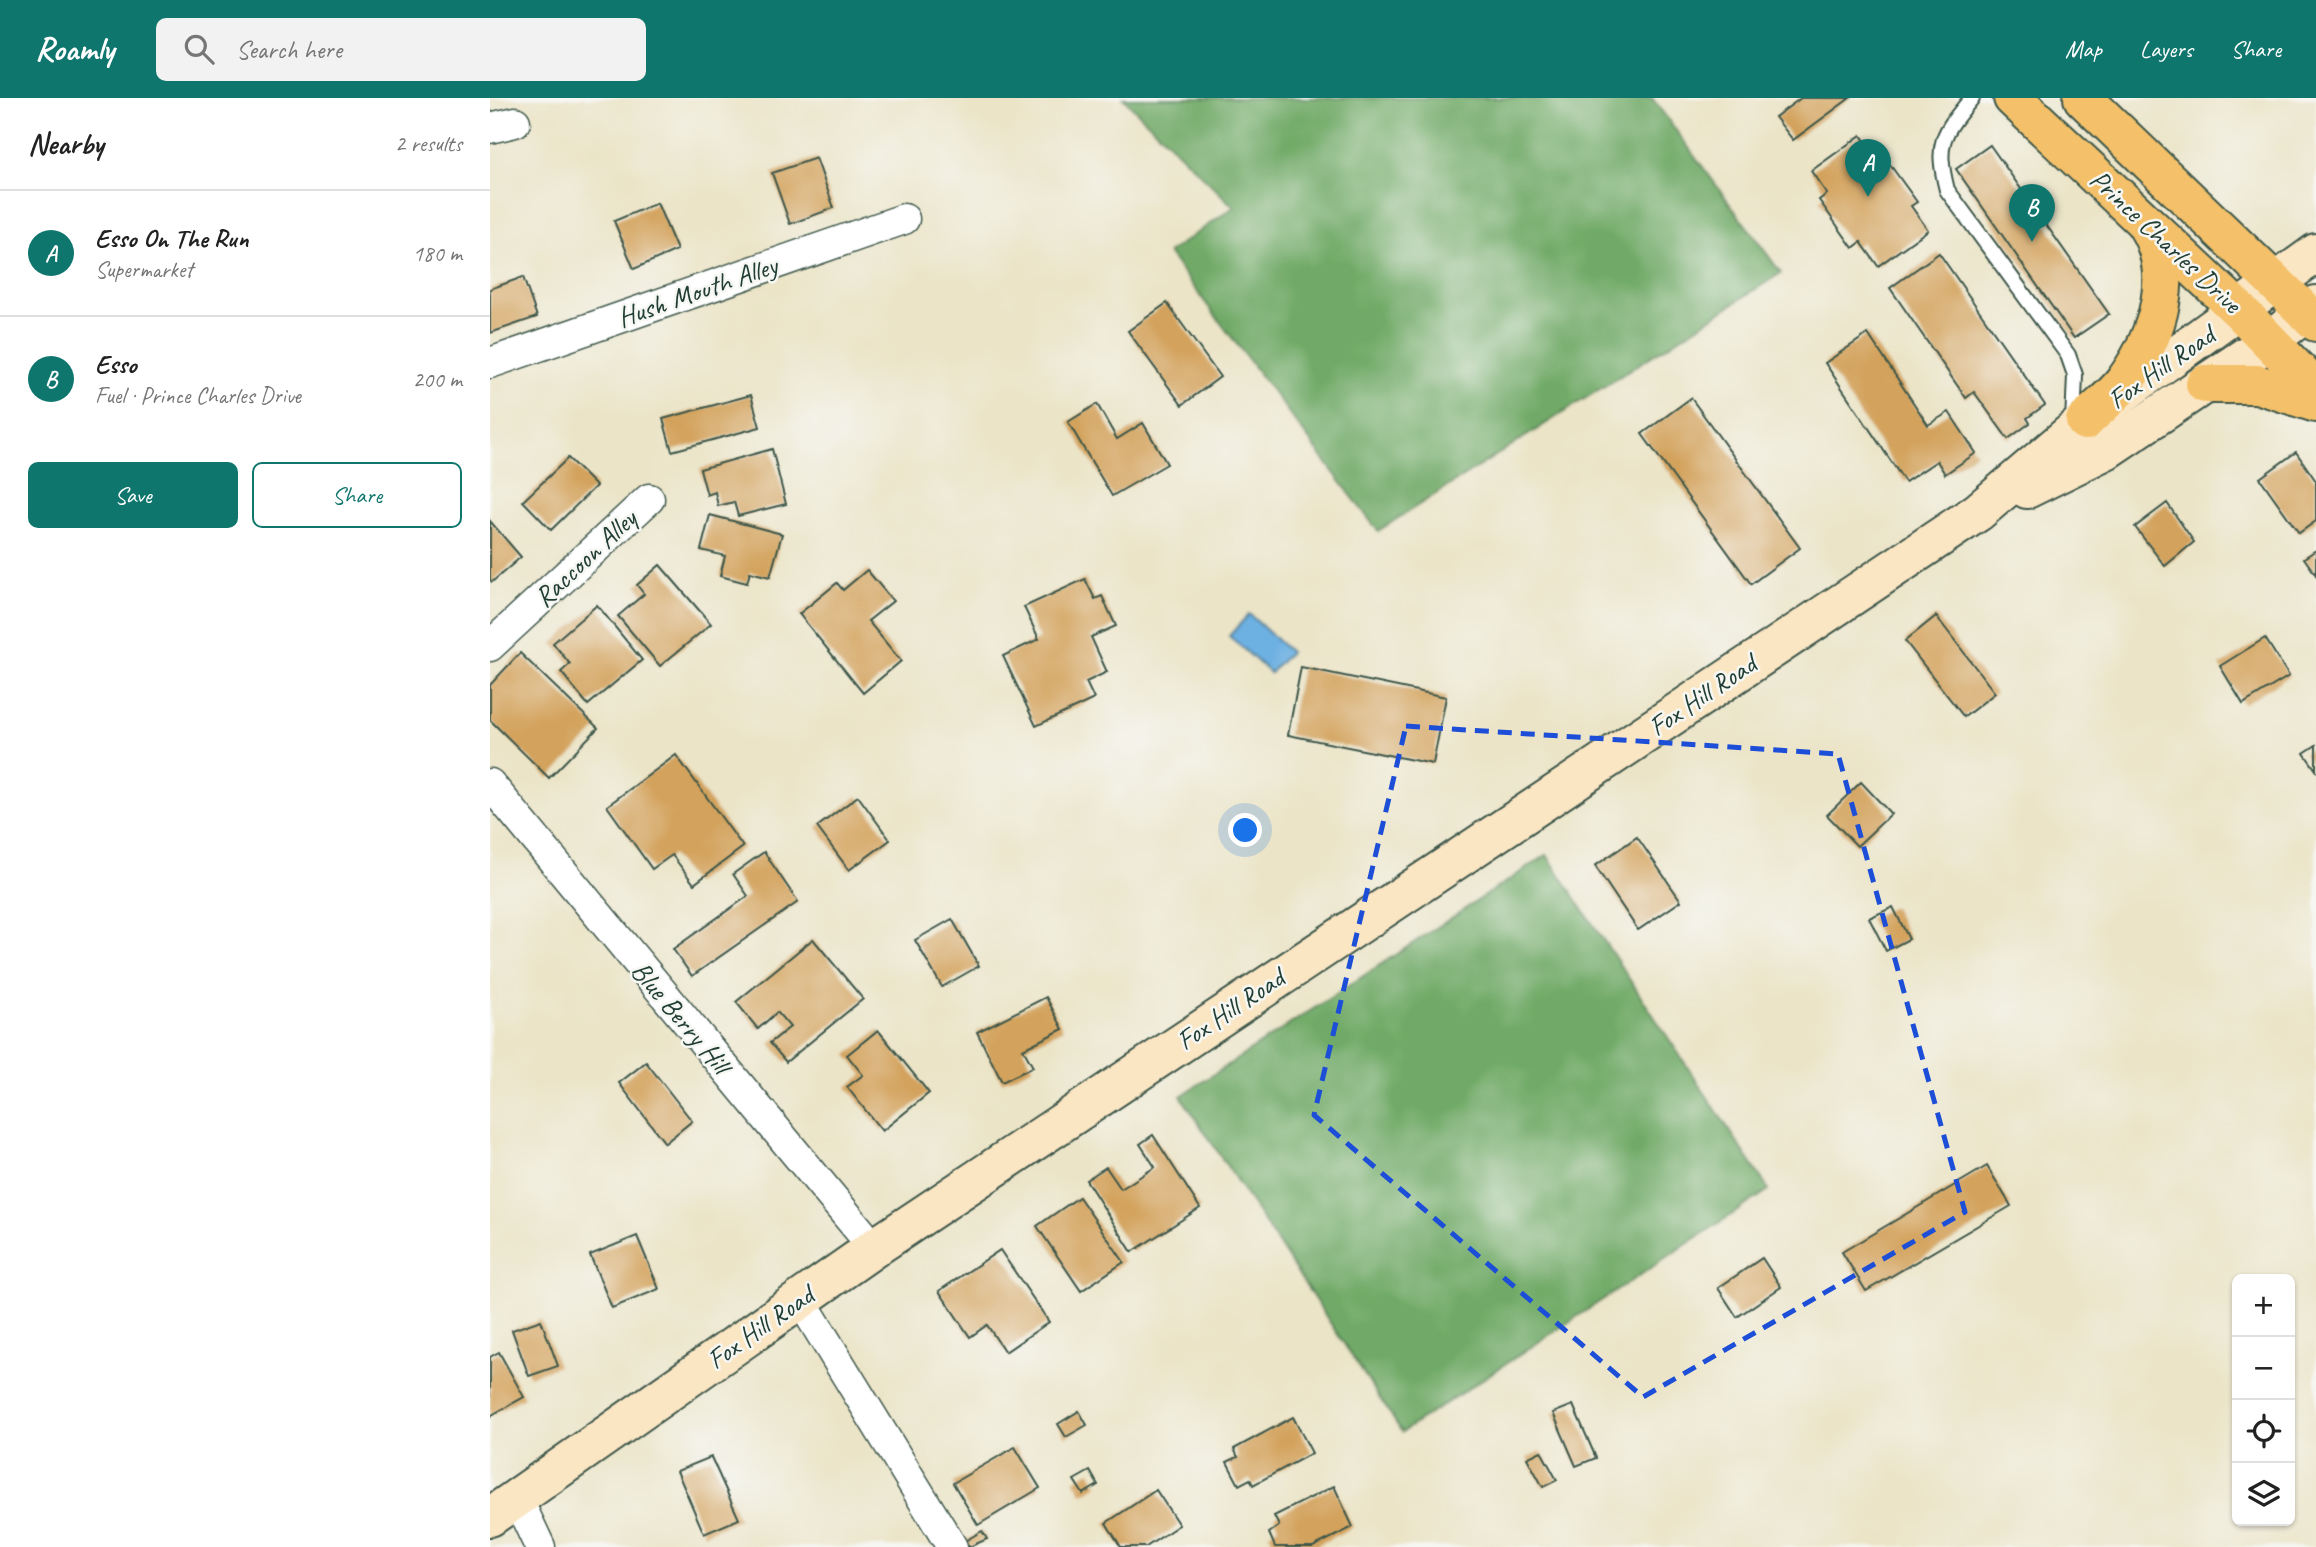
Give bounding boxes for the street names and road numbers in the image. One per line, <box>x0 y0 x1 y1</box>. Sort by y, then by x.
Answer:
street label: Prince Charles Drive <box>2083 162 2251 322</box>
street label: Hush Mouth Alley <box>612 247 784 335</box>
street label: Fox Hill Road <box>2101 315 2224 416</box>
street label: Raccoon Alley <box>526 500 646 614</box>
street label: Fox Hill Road <box>1641 644 1766 744</box>
street label: Blue Berry Hill <box>624 954 742 1084</box>
street label: Fox Hill Road <box>1169 958 1294 1058</box>
street label: Fox Hill Road <box>700 1275 823 1376</box>

